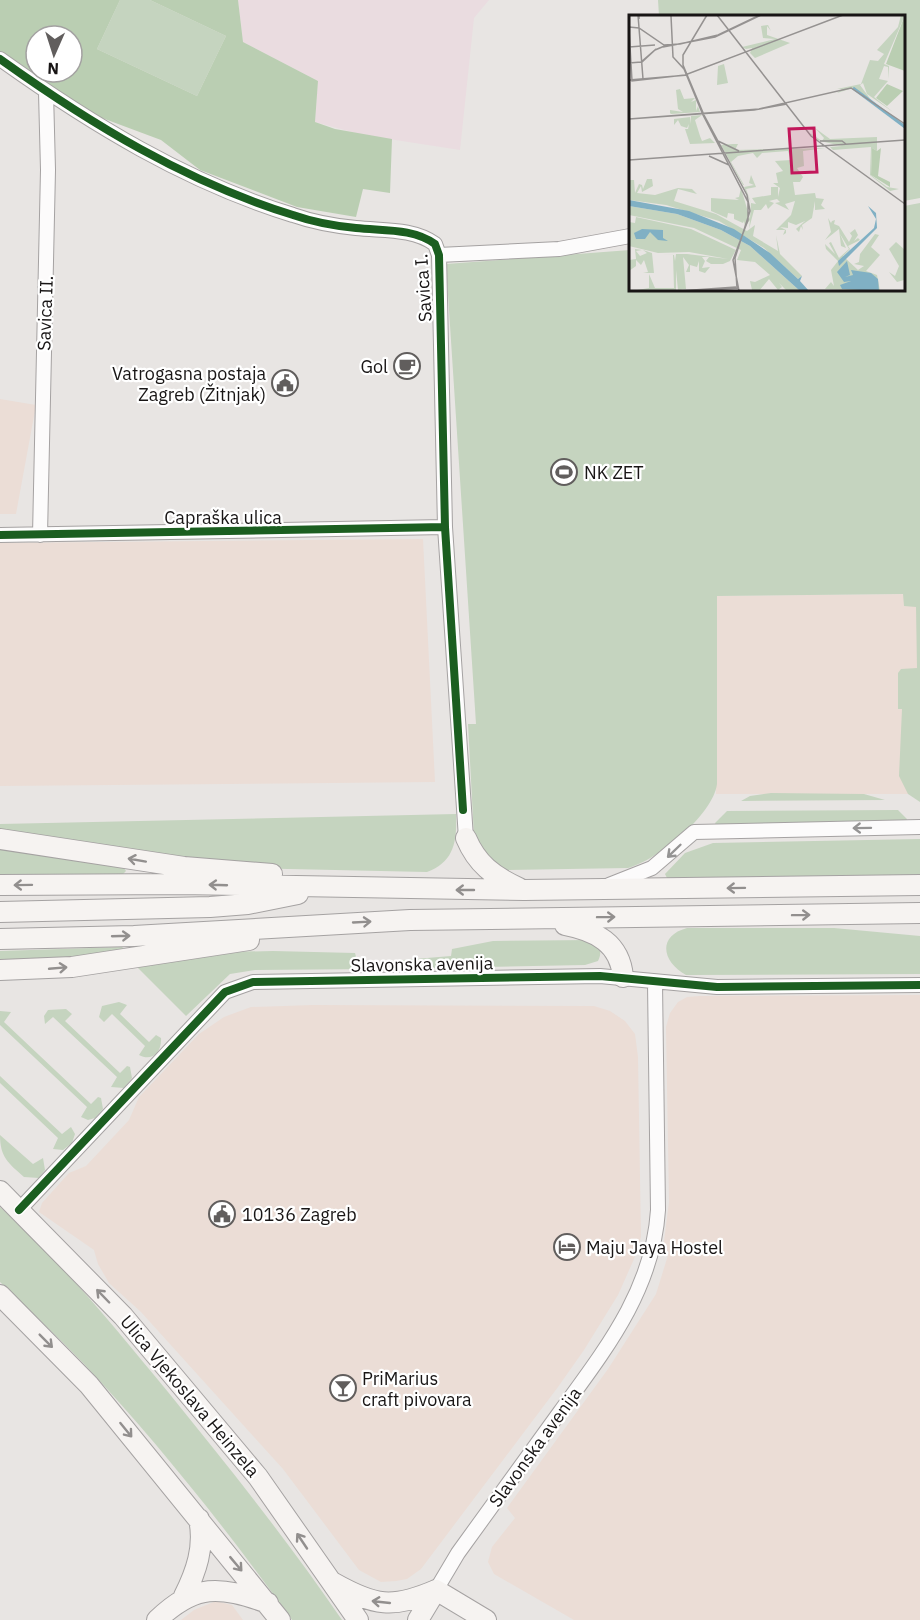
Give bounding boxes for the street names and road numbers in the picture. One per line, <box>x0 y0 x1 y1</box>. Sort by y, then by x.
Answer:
street label: Savica I. <box>409 253 437 323</box>
street label: Savica II. <box>32 275 58 351</box>
street label: Capraška ulica <box>164 506 282 529</box>
street label: Slavonska avenija <box>350 951 494 977</box>
street label: Ulica Vjekoslava Heinzela <box>115 1310 265 1482</box>
street label: Slavonska avenija <box>484 1382 586 1512</box>

